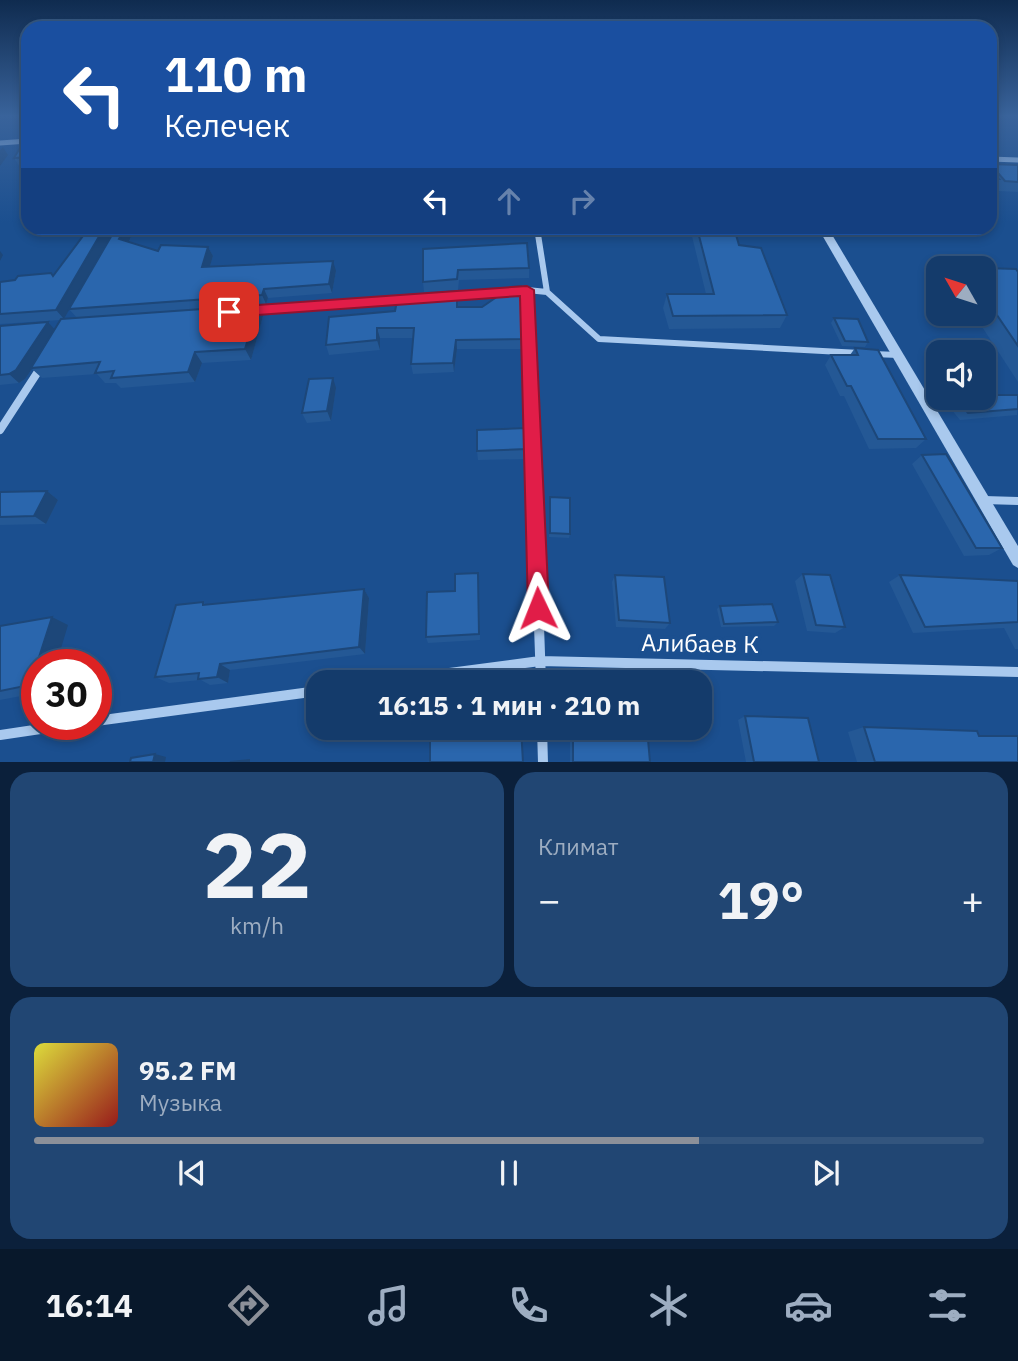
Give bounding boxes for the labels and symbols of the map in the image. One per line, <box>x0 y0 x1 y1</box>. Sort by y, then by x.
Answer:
north arrow <box>926 256 996 326</box>
pin <box>199 282 259 342</box>
position arrow <box>501 571 575 645</box>
street label: Алибаев К <box>641 626 759 660</box>
speed limit sign: 30 <box>21 649 112 740</box>

